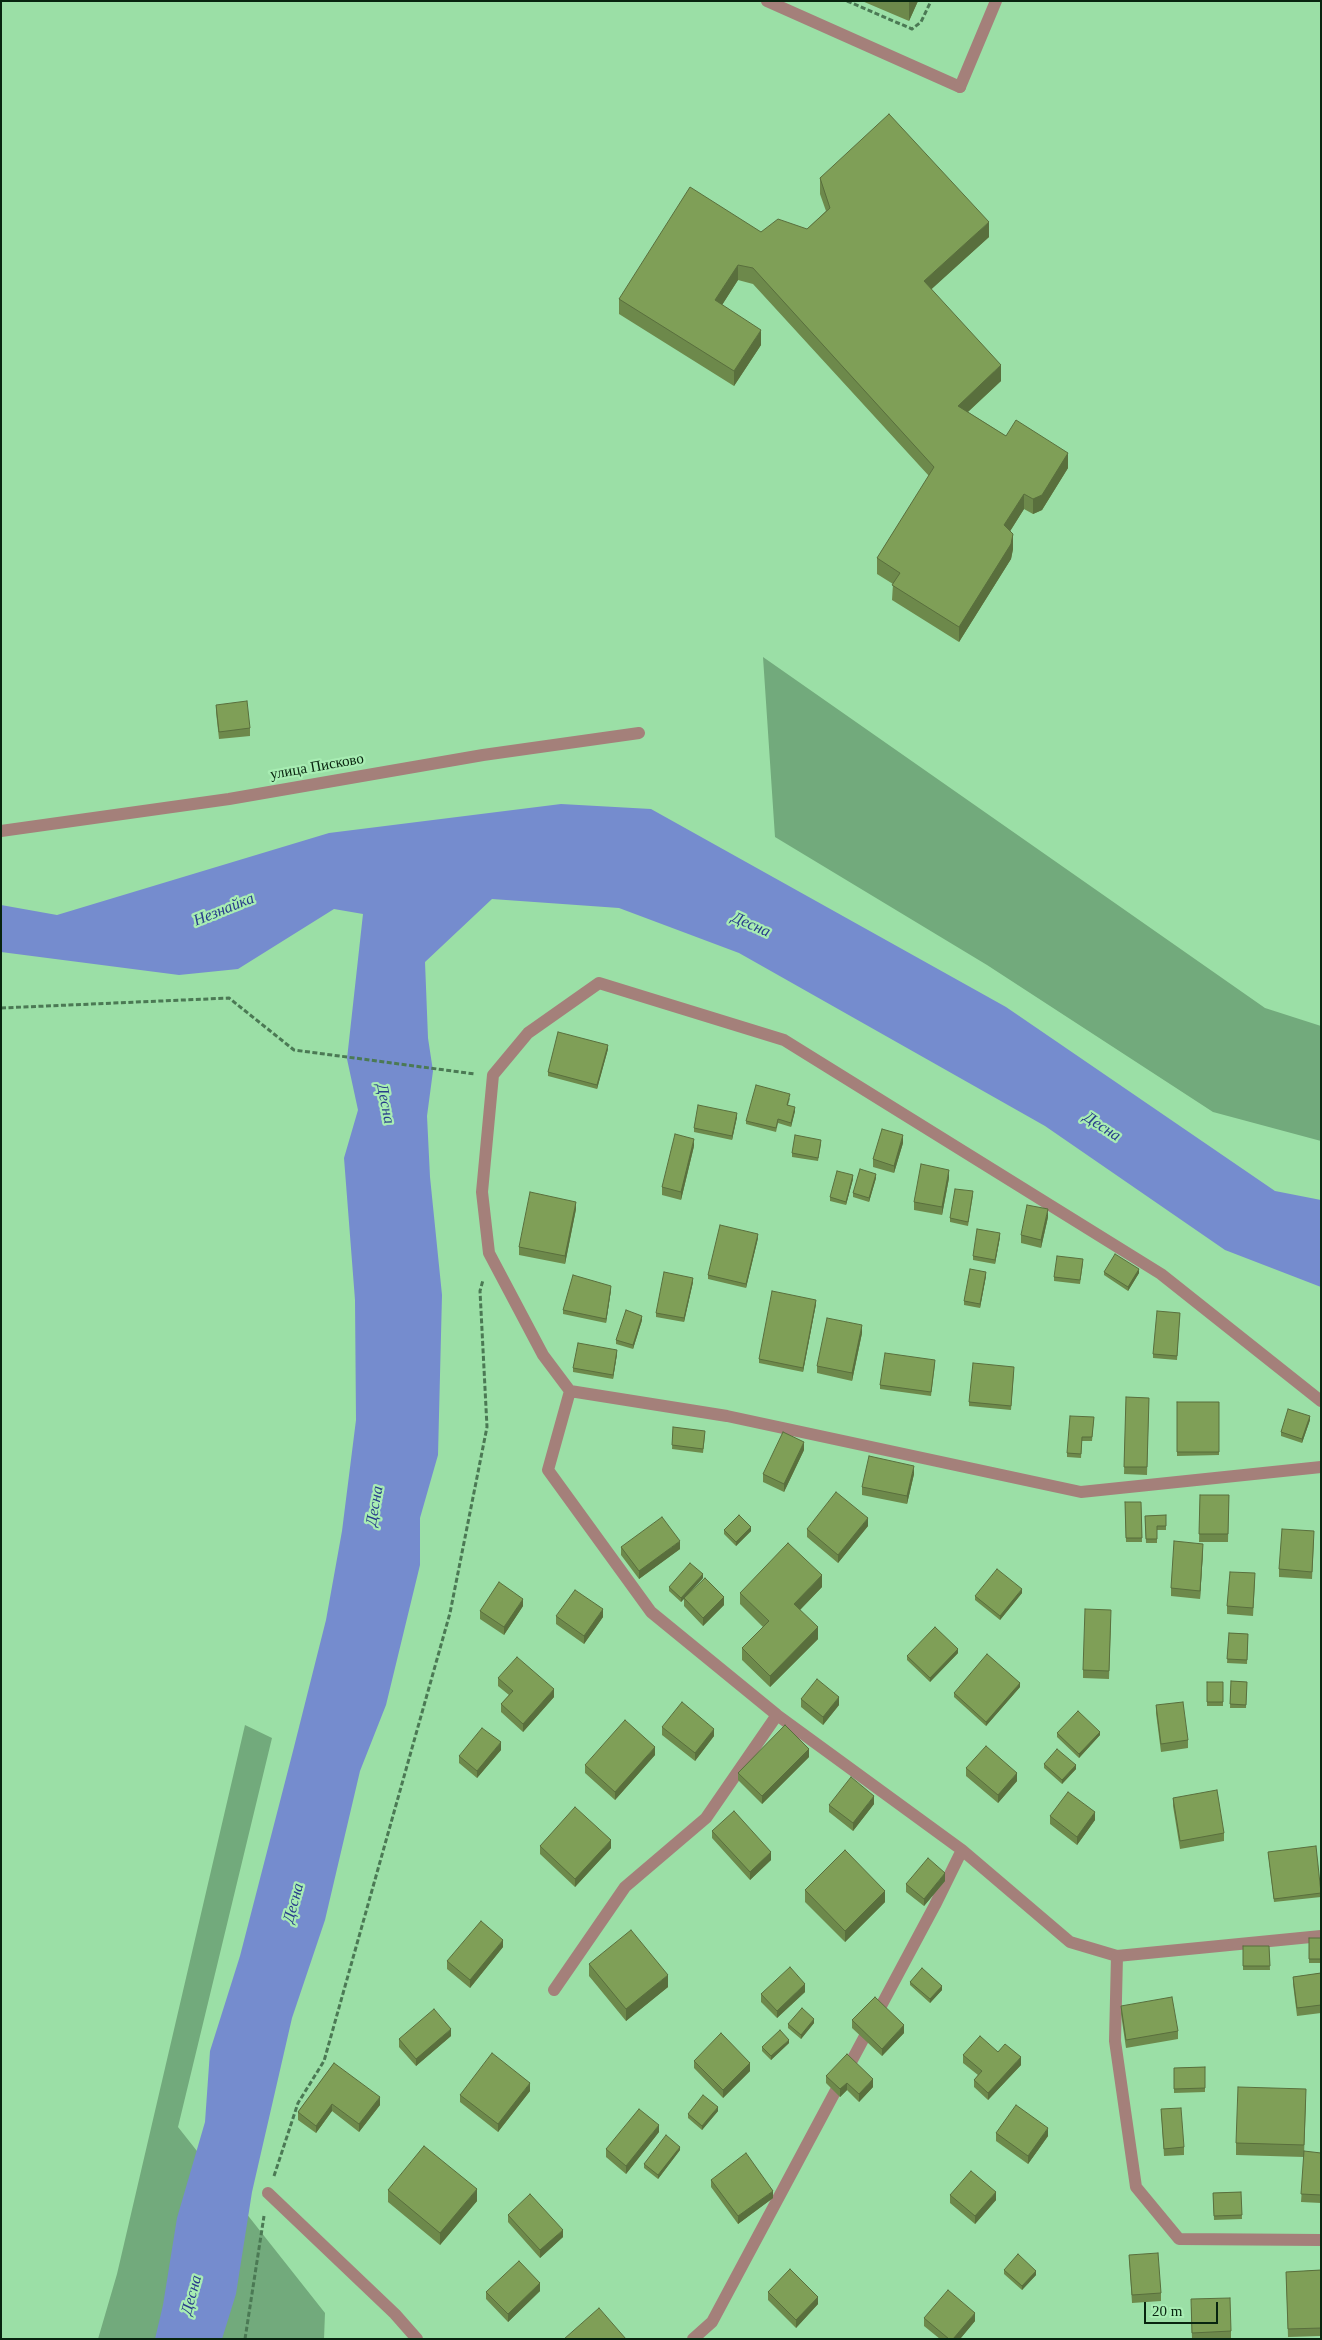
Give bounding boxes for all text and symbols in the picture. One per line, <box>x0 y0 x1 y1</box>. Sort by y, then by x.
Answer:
street label: улица Писково <box>269 750 365 784</box>
water label: Незнайка <box>191 889 257 931</box>
water label: Десна <box>729 908 773 942</box>
water label: Десна <box>372 1082 398 1126</box>
water label: Десна <box>1080 1108 1124 1146</box>
water label: Десна <box>362 1485 388 1527</box>
water label: Десна <box>280 1881 308 1925</box>
water label: Десна <box>178 2273 206 2317</box>
scale bar <box>1147 2292 1221 2324</box>
text: 20 m <box>1152 2303 1182 2319</box>

